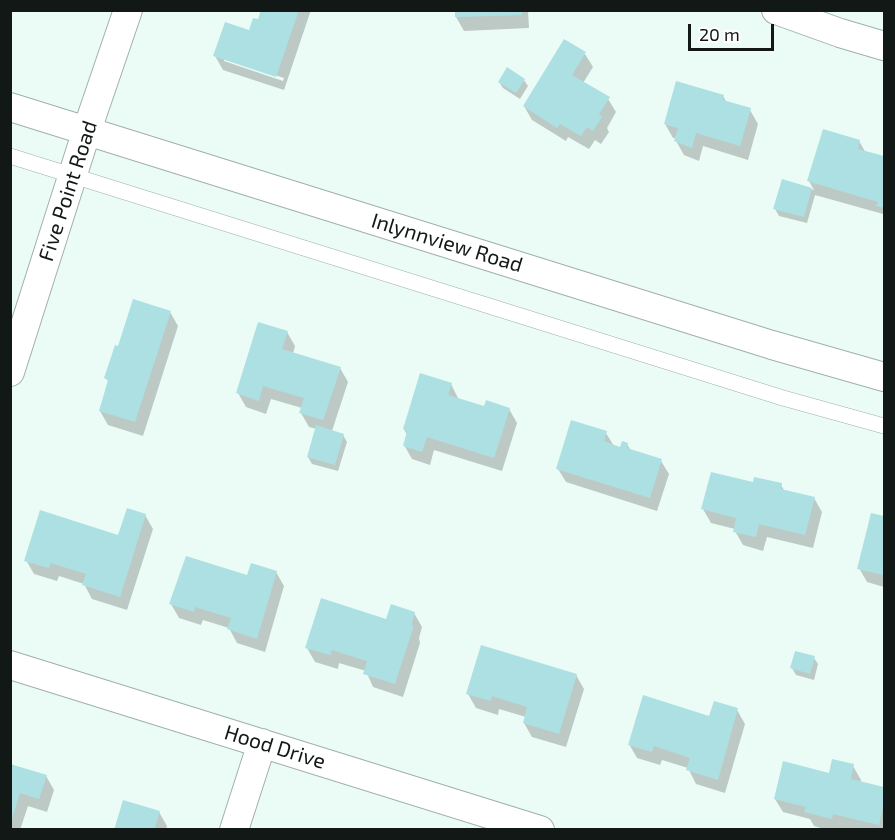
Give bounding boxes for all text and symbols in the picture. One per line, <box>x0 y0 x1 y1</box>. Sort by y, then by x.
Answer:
scale bar <box>691 12 776 50</box>
text: 20 m <box>699 23 740 45</box>
street label: Five Point Road <box>33 118 103 264</box>
street label: Inlynnview Road <box>368 208 526 278</box>
street label: Hood Drive <box>221 720 329 774</box>

